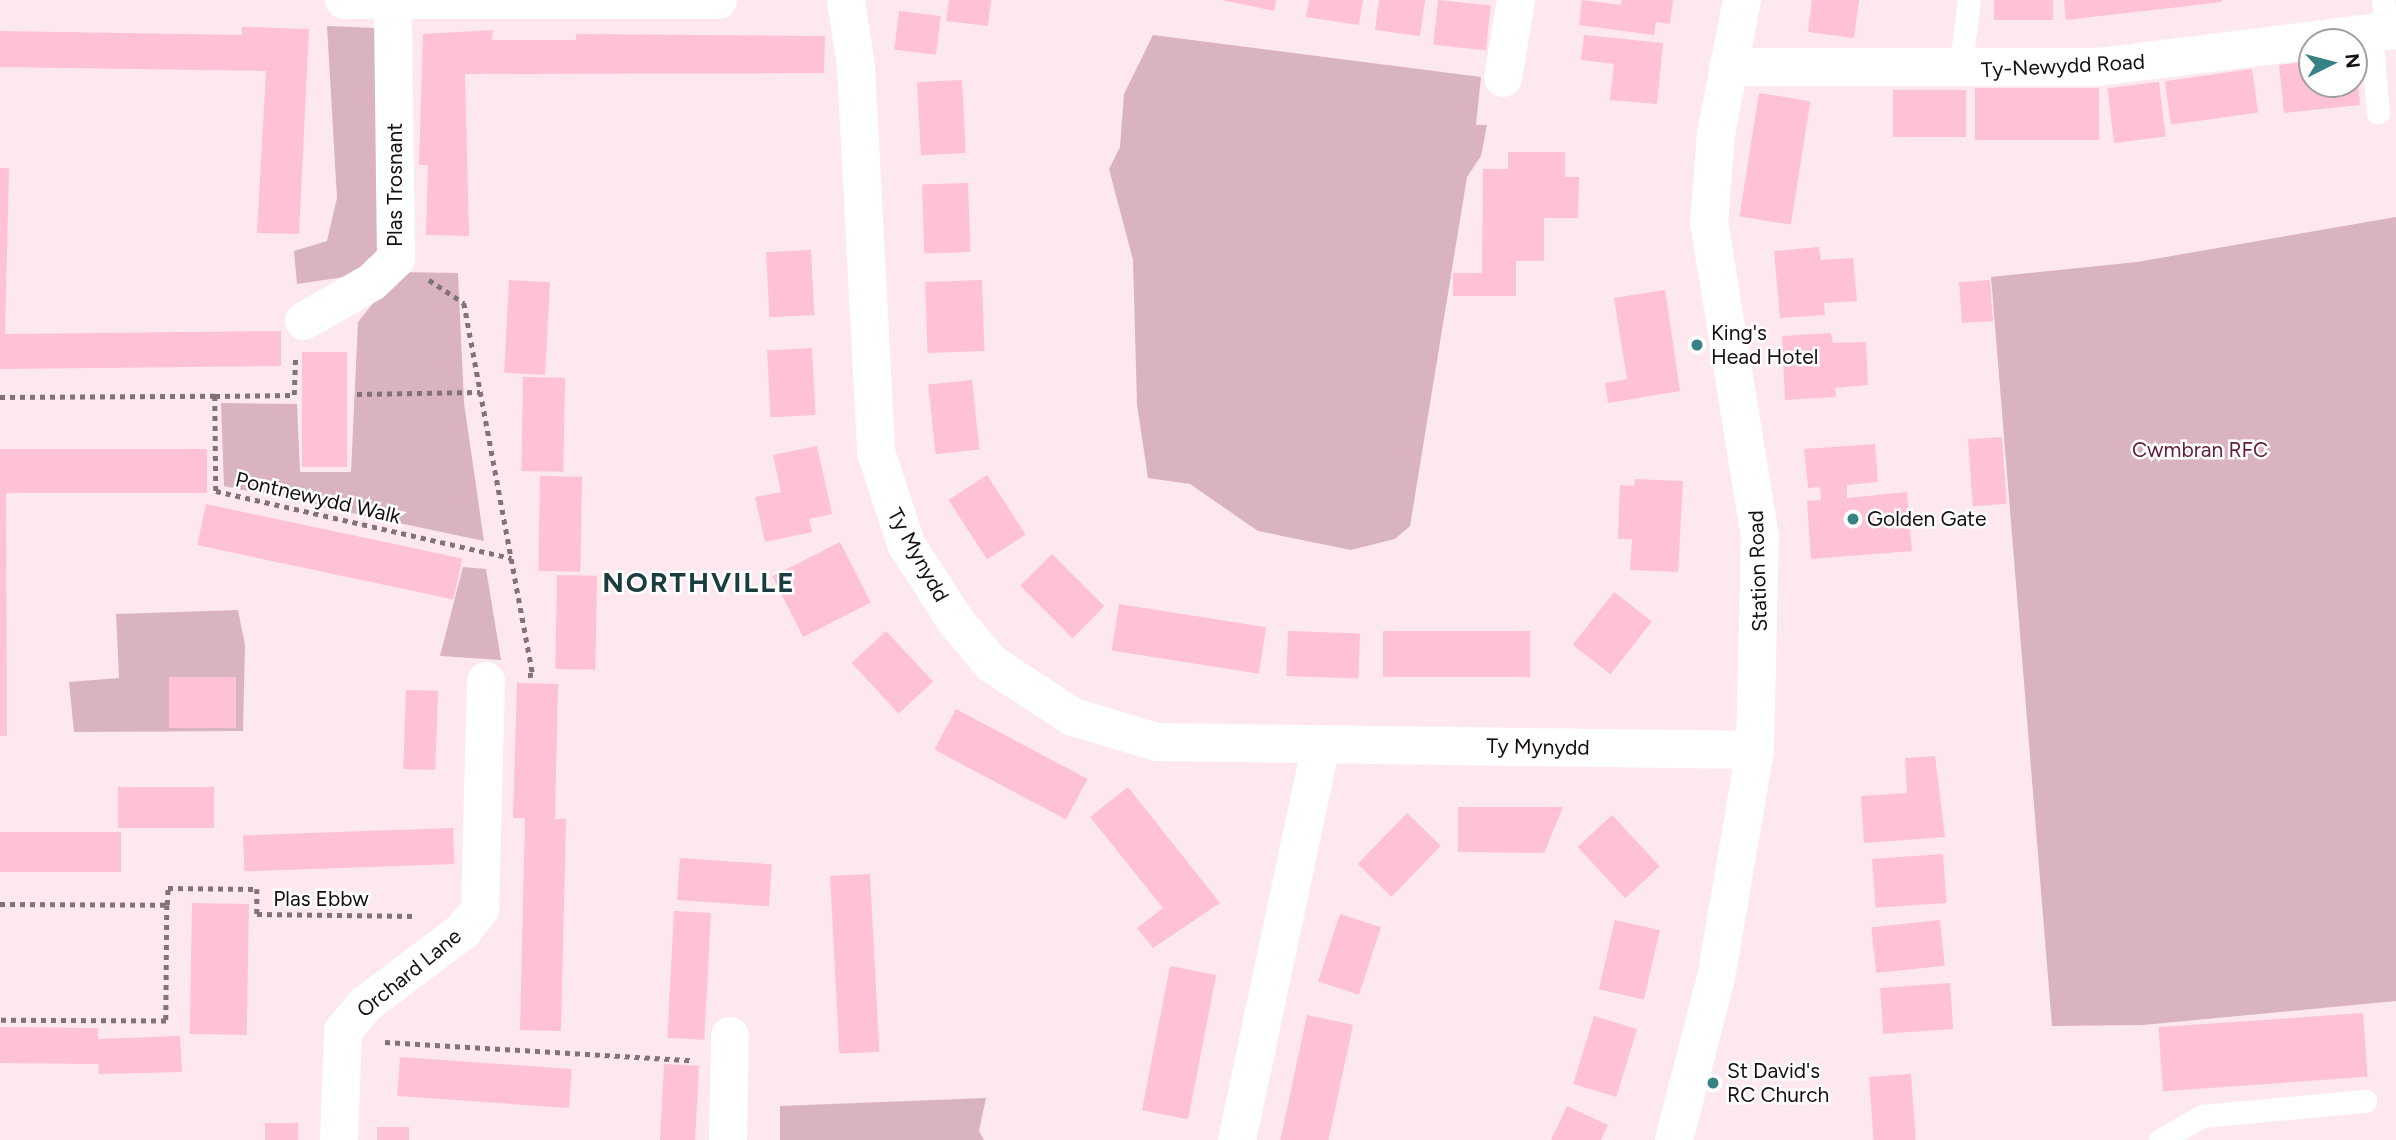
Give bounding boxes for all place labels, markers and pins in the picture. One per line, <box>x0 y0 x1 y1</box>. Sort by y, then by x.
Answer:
place label: King's Head Hotel <box>1711 320 1818 370</box>
marker: King's Head Hotel <box>1689 337 1705 353</box>
place label: Golden Gate <box>1867 506 1986 532</box>
marker: Golden Gate <box>1845 511 1861 527</box>
place label: St David's RC Church <box>1727 1058 1829 1108</box>
marker: St David's RC Church <box>1705 1075 1721 1091</box>

